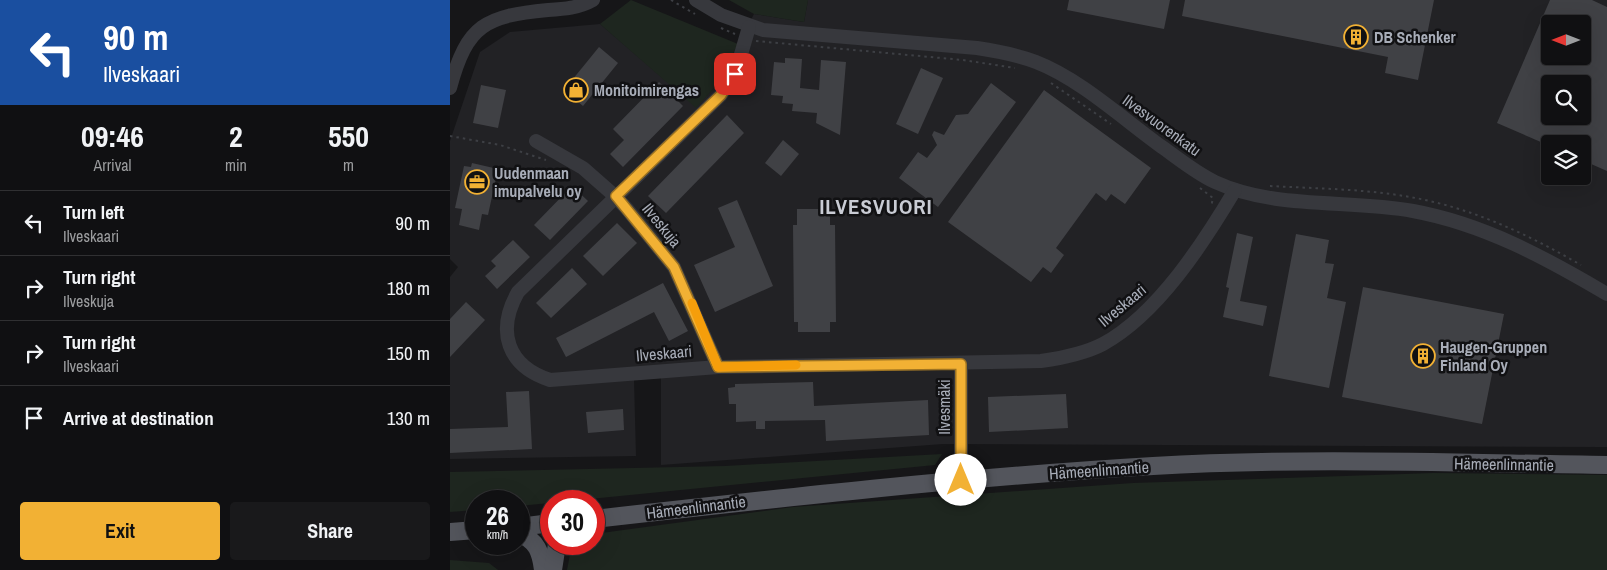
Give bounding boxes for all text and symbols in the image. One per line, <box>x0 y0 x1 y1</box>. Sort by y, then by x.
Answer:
text: 90 m <box>103 14 168 61</box>
north arrow <box>1541 15 1591 65</box>
map controls <box>1541 15 1591 185</box>
icon: left <box>20 20 85 85</box>
building icon: DB Schenker <box>1343 24 1369 50</box>
place label: DB Schenker <box>1374 26 1457 48</box>
pin <box>714 53 756 95</box>
text: Ilveskaari <box>103 59 180 89</box>
icon: arrive <box>721 60 749 88</box>
button: search <box>1541 75 1591 125</box>
shop icon: Monitoimirengas <box>563 77 589 103</box>
place label: Monitoimirengas <box>594 79 699 101</box>
street label: Ilvesvuorenkatu <box>1118 89 1206 161</box>
text: 09:46 <box>81 116 144 156</box>
text: 2 <box>229 116 243 156</box>
text: 550 <box>328 116 369 156</box>
button: layers <box>1541 135 1591 185</box>
text: Arrival <box>94 154 131 176</box>
text: min <box>225 154 247 176</box>
text: m <box>343 154 354 176</box>
place label: Uudenmaan imupalvelu oy <box>494 162 582 202</box>
office icon: Uudenmaan imupalvelu oy <box>464 169 490 195</box>
district label: ILVESVUORI <box>819 192 933 221</box>
street label: Ilveskuja <box>637 198 687 252</box>
text: Turn left <box>63 199 124 225</box>
icon: left <box>20 209 48 237</box>
text: 90 m <box>395 210 430 236</box>
text: Ilveskaari <box>63 225 119 247</box>
text: Turn right <box>63 264 135 290</box>
icon: right <box>20 274 48 302</box>
text: 180 m <box>387 275 430 301</box>
street label: Ilveskaari <box>1093 279 1151 331</box>
text: Ilveskuja <box>63 290 114 312</box>
text: Turn right <box>63 329 135 355</box>
place label: Haugen-Gruppen Finland Oy <box>1440 336 1547 376</box>
icon: right <box>20 339 48 367</box>
text: 150 m <box>387 340 430 366</box>
street label: Ilveskaari <box>635 340 693 366</box>
building icon: Haugen-Gruppen Finland Oy <box>1410 343 1436 369</box>
text: Ilveskaari <box>63 355 119 377</box>
street label: Ilvesmäki <box>933 379 955 435</box>
icon: arrive <box>20 404 48 432</box>
text: Arrive at destination <box>63 405 214 431</box>
text: 130 m <box>387 405 430 431</box>
street label: Hämeenlinnantie <box>1454 452 1554 476</box>
position arrow <box>934 453 986 505</box>
street label: Hämeenlinnantie <box>1048 456 1150 484</box>
speed limit sign: 30 <box>540 490 605 555</box>
street label: Hämeenlinnantie <box>645 490 747 524</box>
text: 26 <box>486 499 509 533</box>
button: Exit <box>20 502 220 560</box>
button: Share <box>230 502 430 560</box>
text: km/h <box>487 527 508 543</box>

